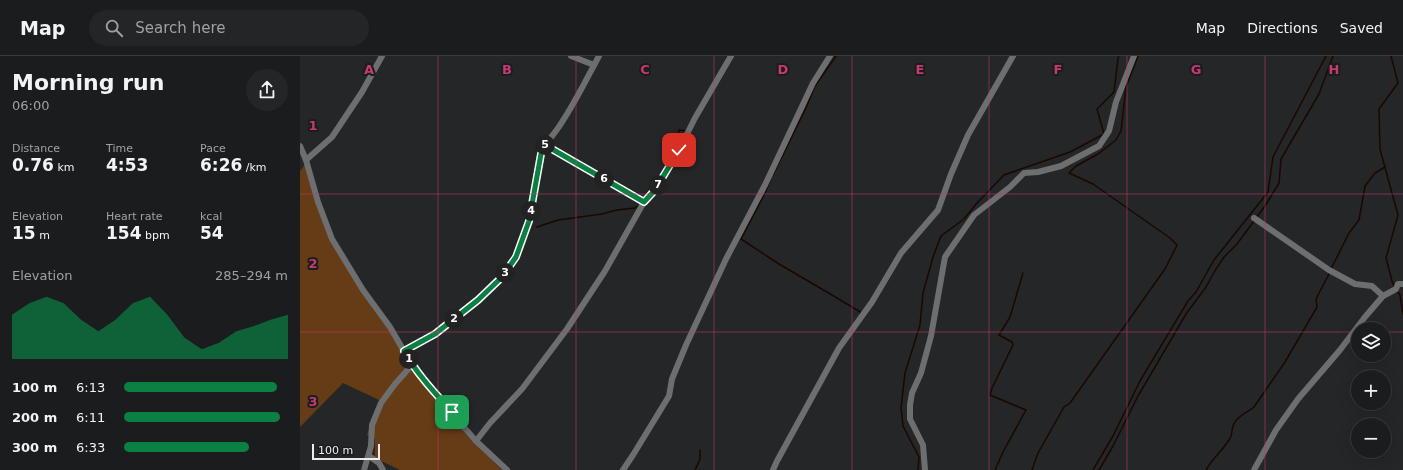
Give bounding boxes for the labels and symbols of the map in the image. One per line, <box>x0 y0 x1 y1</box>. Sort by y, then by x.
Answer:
text: A <box>364 62 374 77</box>
text: B <box>502 62 512 77</box>
text: C <box>640 62 650 77</box>
text: D <box>778 62 789 77</box>
text: E <box>916 62 924 77</box>
text: F <box>1054 62 1062 77</box>
text: G <box>1191 62 1201 77</box>
text: H <box>1329 62 1339 77</box>
text: 1 <box>308 118 318 133</box>
pin <box>662 133 696 167</box>
pin: 5 <box>535 135 555 155</box>
pin: 6 <box>594 169 614 189</box>
pin: 7 <box>648 175 668 195</box>
pin: 4 <box>521 201 541 221</box>
text: 2 <box>308 256 318 271</box>
pin: 3 <box>495 263 515 283</box>
pin: 2 <box>444 309 464 329</box>
pin: 1 <box>399 349 419 369</box>
text: 3 <box>308 394 318 409</box>
pin <box>435 395 469 429</box>
scale bar <box>312 442 380 461</box>

